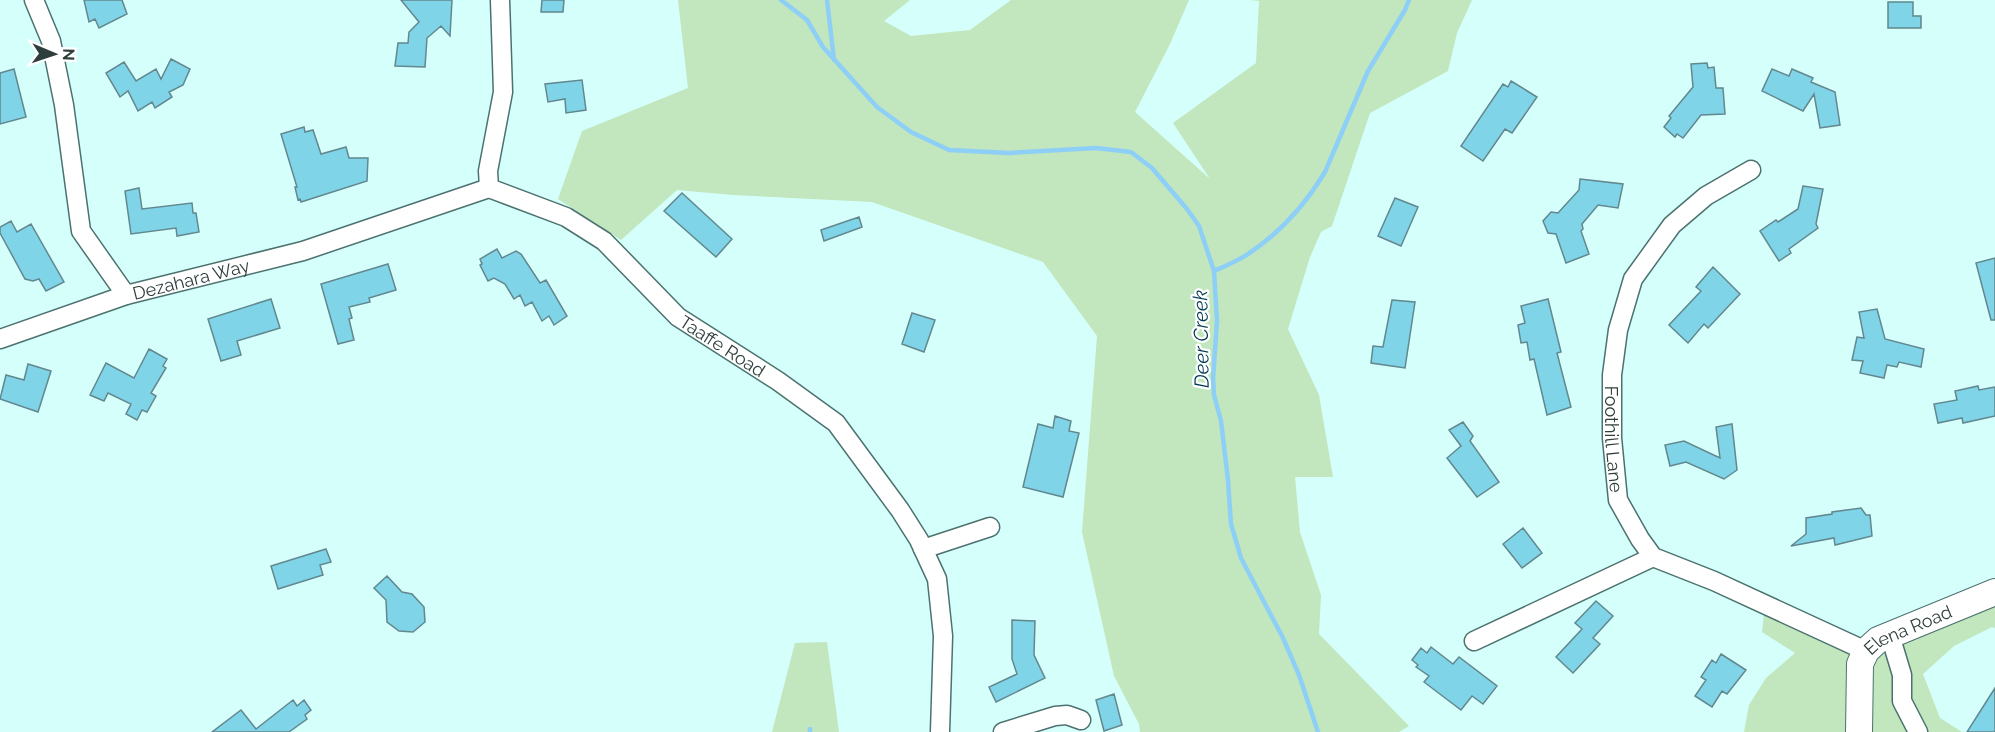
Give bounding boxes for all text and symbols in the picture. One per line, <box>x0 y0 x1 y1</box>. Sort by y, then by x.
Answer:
north arrow <box>24 24 84 84</box>
text: N <box>59 48 78 61</box>
street label: Dezahara Way <box>130 254 252 303</box>
water label: Deer Creek <box>1188 289 1214 388</box>
street label: Taaffe Road <box>676 311 769 381</box>
street label: Foothill Lane <box>1601 386 1628 494</box>
street label: Elena Road <box>1859 600 1955 658</box>

